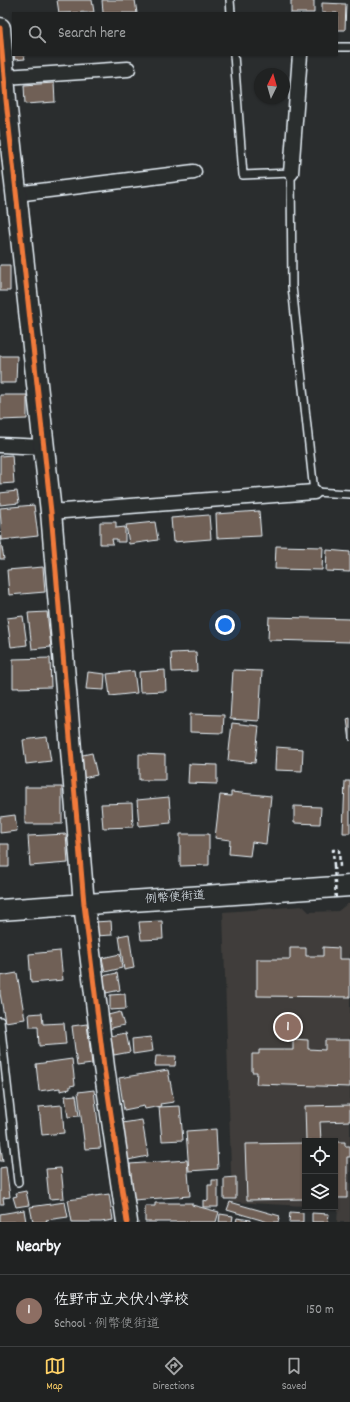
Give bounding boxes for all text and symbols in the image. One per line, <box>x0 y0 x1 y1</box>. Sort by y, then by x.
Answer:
search box <box>12 12 338 56</box>
icon: search <box>26 23 48 45</box>
text: Search here <box>58 23 126 45</box>
north arrow <box>254 68 290 104</box>
your location <box>215 615 235 635</box>
street label: 例幣使街道 <box>144 887 206 909</box>
pin: 1 <box>275 1012 301 1042</box>
map controls <box>302 1138 338 1210</box>
button: locate <box>302 1138 338 1174</box>
button: layers <box>302 1174 338 1210</box>
text: Nearby <box>16 1236 60 1260</box>
text: 佐野市立犬伏小学校 <box>54 1290 189 1312</box>
text: 1 <box>28 1301 30 1320</box>
text: 150 m <box>306 1301 334 1320</box>
text: School · 例幣使街道 <box>54 1315 160 1334</box>
tab: Map <box>44 1355 66 1395</box>
tab: Directions <box>153 1355 195 1395</box>
tab: Saved <box>282 1355 306 1395</box>

